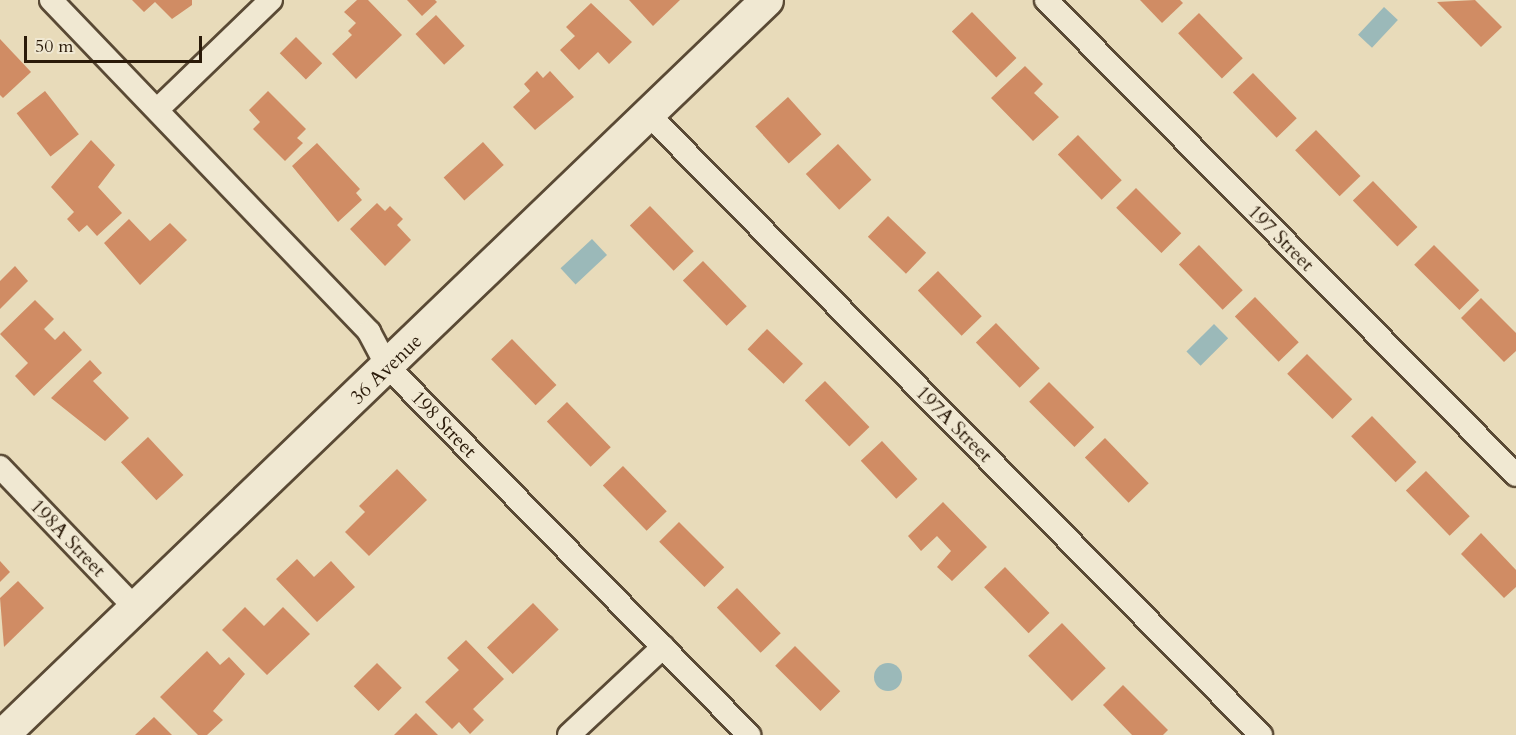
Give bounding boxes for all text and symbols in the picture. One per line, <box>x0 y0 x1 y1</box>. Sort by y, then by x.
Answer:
scale bar <box>27 24 206 62</box>
text: 50 m <box>35 34 74 59</box>
street label: 197 Street <box>1243 200 1319 276</box>
street label: 36 Avenue <box>345 329 427 409</box>
street label: 197A Street <box>911 381 997 467</box>
street label: 198 Street <box>406 385 482 463</box>
street label: 198A Street <box>25 494 111 582</box>

